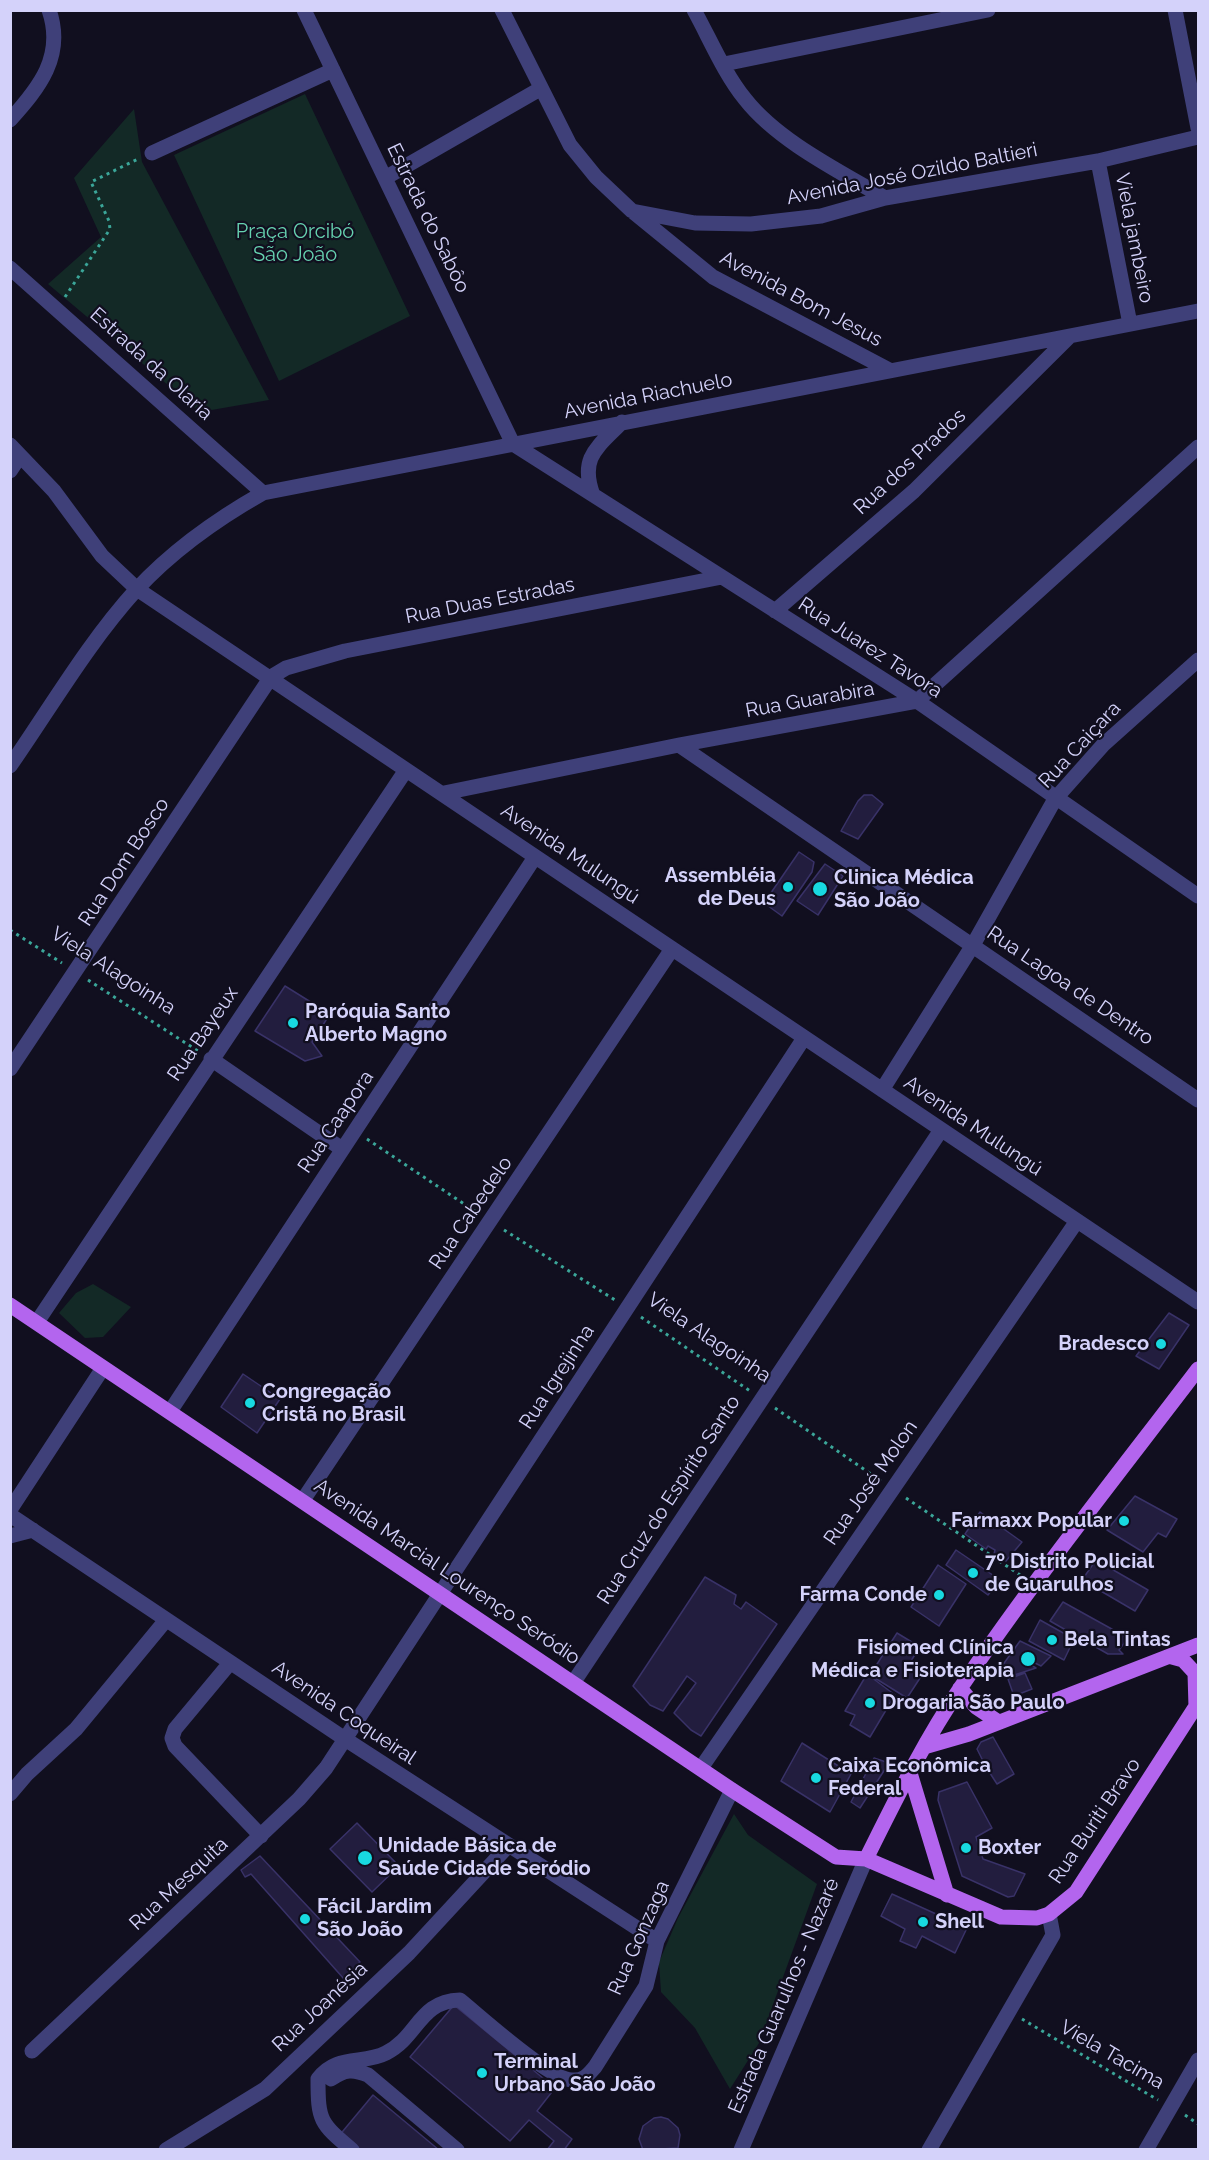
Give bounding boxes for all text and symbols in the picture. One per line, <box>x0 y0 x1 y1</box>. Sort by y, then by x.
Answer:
street label: Avenida José Ozildo Baltieri <box>784 138 1040 210</box>
street label: Estrada do Sabôo <box>381 139 475 297</box>
street label: Viela jambeiro <box>1110 171 1158 305</box>
park label: Praça Orcibó São João <box>236 220 354 267</box>
street label: Avenida Bom Jesus <box>716 246 886 352</box>
street label: Estrada da Olaria <box>85 303 217 425</box>
street label: Avenida Riachuelo <box>562 368 734 424</box>
street label: Rua dos Prados <box>849 404 971 520</box>
street label: Rua Duas Estradas <box>403 573 577 629</box>
street label: Rua Juarez Tavora <box>793 592 947 704</box>
street label: Rua Guarabira <box>744 677 876 723</box>
street label: Rua Caiçara <box>1034 697 1126 793</box>
street label: Rua Dom Bosco <box>74 793 174 931</box>
street label: Avenida Mulungú <box>496 799 644 909</box>
place label: Assembléia de Deus <box>665 864 776 911</box>
place label: Clinica Médica São João <box>834 866 974 913</box>
marker: Assembléia de Deus <box>781 880 795 894</box>
marker: Clinica Médica São João <box>811 880 829 898</box>
street label: Rua Lagoa de Dentro <box>982 921 1158 1051</box>
street label: Viela Alagoinha <box>46 922 180 1020</box>
street label: Rua Bayeux <box>163 982 243 1086</box>
place label: Paróquia Santo Alberto Magno <box>305 1000 450 1047</box>
marker: Paróquia Santo Alberto Magno <box>286 1016 300 1030</box>
street label: Rua Caapora <box>293 1066 379 1178</box>
street label: Avenida Mulungú <box>899 1071 1047 1181</box>
street label: Rua Cabedelo <box>424 1152 518 1274</box>
street label: Viela Alagoinha <box>643 1288 775 1388</box>
street label: Rua Igrejinha <box>514 1320 600 1434</box>
place label: Bradesco <box>1058 1332 1149 1356</box>
marker: Bradesco <box>1154 1337 1168 1351</box>
place label: Congregação Cristã no Brasil <box>262 1380 405 1427</box>
street label: Rua Cruz do Espírito Santo <box>592 1391 746 1609</box>
marker: Congregação Cristã no Brasil <box>243 1396 257 1410</box>
street label: Rua José Molon <box>819 1416 923 1550</box>
street label: Avenida Marcial Lourenço Seródio <box>309 1474 585 1670</box>
place label: Farmaxx Popular <box>951 1509 1112 1533</box>
marker: Farmaxx Popular <box>1117 1514 1131 1528</box>
place label: 7º Distrito Policial de Guarulhos <box>985 1550 1154 1597</box>
marker: 7º Distrito Policial de Guarulhos <box>966 1566 980 1580</box>
place label: Farma Conde <box>800 1583 927 1607</box>
marker: Farma Conde <box>932 1588 946 1602</box>
place label: Bela Tintas <box>1064 1628 1171 1652</box>
marker: Bela Tintas <box>1045 1633 1059 1647</box>
place label: Fisiomed Clínica Médica e Fisioterapia <box>811 1636 1014 1683</box>
marker: Fisiomed Clínica Médica e Fisioterapia <box>1019 1650 1037 1668</box>
street label: Avenida Coqueiral <box>267 1656 421 1770</box>
place label: Drogaria São Paulo <box>882 1691 1065 1715</box>
marker: Drogaria São Paulo <box>863 1696 877 1710</box>
place label: Caixa Econômica Federal <box>828 1754 991 1801</box>
street label: Rua Buriti Bravo <box>1044 1754 1146 1888</box>
marker: Caixa Econômica Federal <box>809 1771 823 1785</box>
street label: Rua Mesquita <box>125 1832 233 1936</box>
place label: Unidade Básica de Saúde Cidade Seródio <box>378 1834 591 1881</box>
place label: Boxter <box>978 1836 1041 1860</box>
marker: Boxter <box>959 1841 973 1855</box>
marker: Unidade Básica de Saúde Cidade Seródio <box>356 1849 374 1867</box>
street label: Estrada Guarulhos - Nazaré <box>723 1875 845 2117</box>
street label: Rua Gonzaga <box>603 1877 675 1999</box>
place label: Fácil Jardim São João <box>317 1895 432 1942</box>
place label: Shell <box>935 1910 984 1934</box>
marker: Fácil Jardim São João <box>298 1912 312 1926</box>
marker: Shell <box>916 1915 930 1929</box>
street label: Rua Joanésia <box>267 1957 373 2057</box>
street label: Viela Tacima <box>1055 2015 1169 2095</box>
place label: Terminal Urbano São João <box>494 2050 656 2097</box>
marker: Terminal Urbano São João <box>475 2066 489 2080</box>

